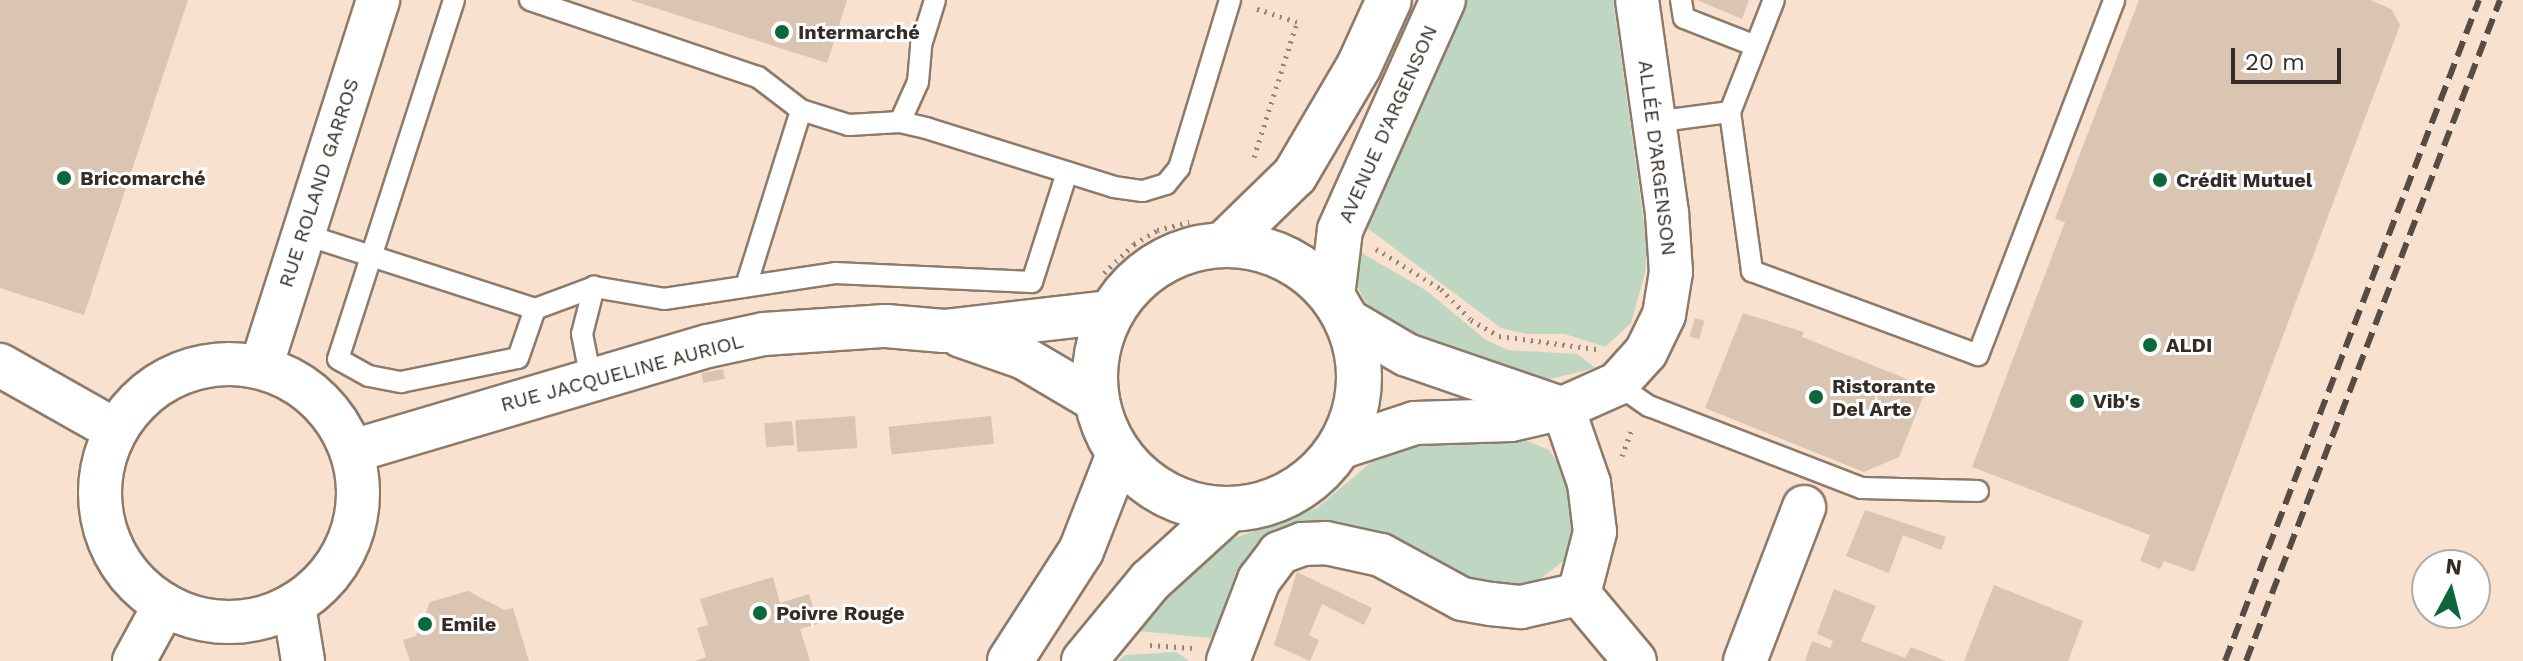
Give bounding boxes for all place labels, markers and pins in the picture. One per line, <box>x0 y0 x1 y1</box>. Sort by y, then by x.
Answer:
place label: Intermarché <box>798 20 920 44</box>
marker: Intermarché <box>773 23 791 41</box>
place label: Bricomarché <box>80 166 206 190</box>
place label: Crédit Mutuel <box>2176 168 2312 192</box>
marker: Bricomarché <box>55 169 73 187</box>
marker: Crédit Mutuel <box>2151 171 2169 189</box>
place label: ALDI <box>2166 333 2212 357</box>
marker: ALDI <box>2141 336 2159 354</box>
place label: Ristorante Del Arte <box>1832 374 1936 421</box>
marker: Ristorante Del Arte <box>1807 388 1825 406</box>
place label: Vib's <box>2093 389 2140 413</box>
marker: Vib's <box>2068 392 2086 410</box>
place label: Poivre Rouge <box>776 601 905 625</box>
marker: Poivre Rouge <box>751 604 769 622</box>
place label: Emile <box>441 612 496 636</box>
marker: Emile <box>416 615 434 633</box>

